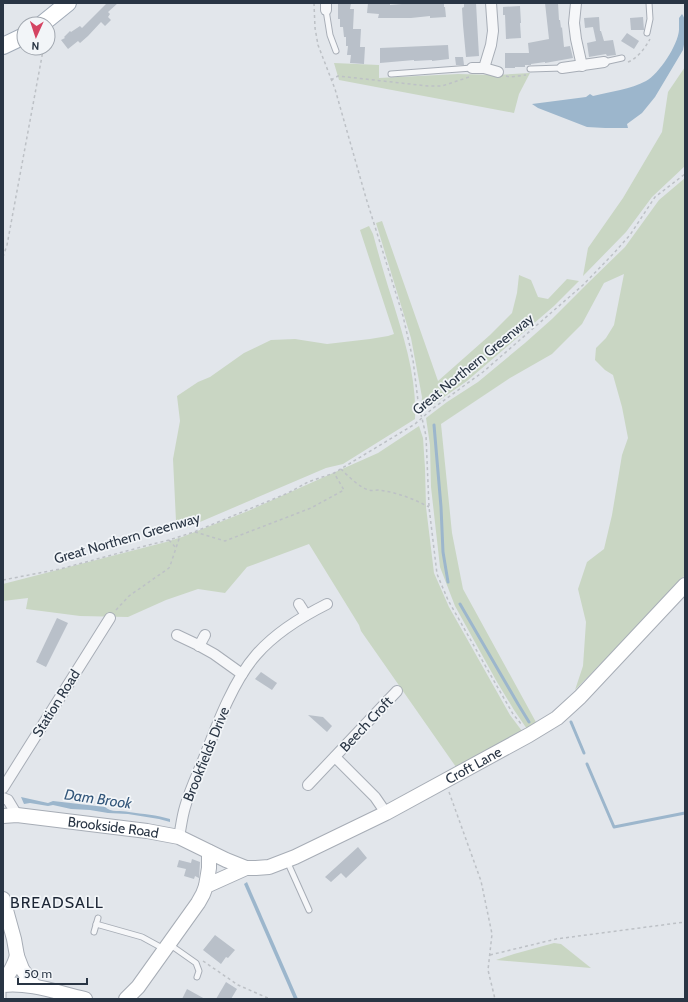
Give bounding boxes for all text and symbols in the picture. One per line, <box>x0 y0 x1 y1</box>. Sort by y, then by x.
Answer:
north arrow <box>16 16 56 56</box>
text: N <box>31 39 40 53</box>
street label: Great Northern Greenway <box>409 309 537 419</box>
street label: Great Northern Greenway <box>52 509 202 567</box>
street label: Station Road <box>28 666 84 740</box>
street label: Beech Croft <box>336 692 396 756</box>
street label: Brookfields Drive <box>179 704 233 804</box>
street label: Croft Lane <box>442 743 505 788</box>
water label: Dam Brook <box>63 785 133 813</box>
street label: Brookside Road <box>67 812 160 842</box>
district label: BREADSALL <box>10 893 104 912</box>
scale bar <box>18 960 87 986</box>
text: 50 m <box>24 966 52 981</box>

